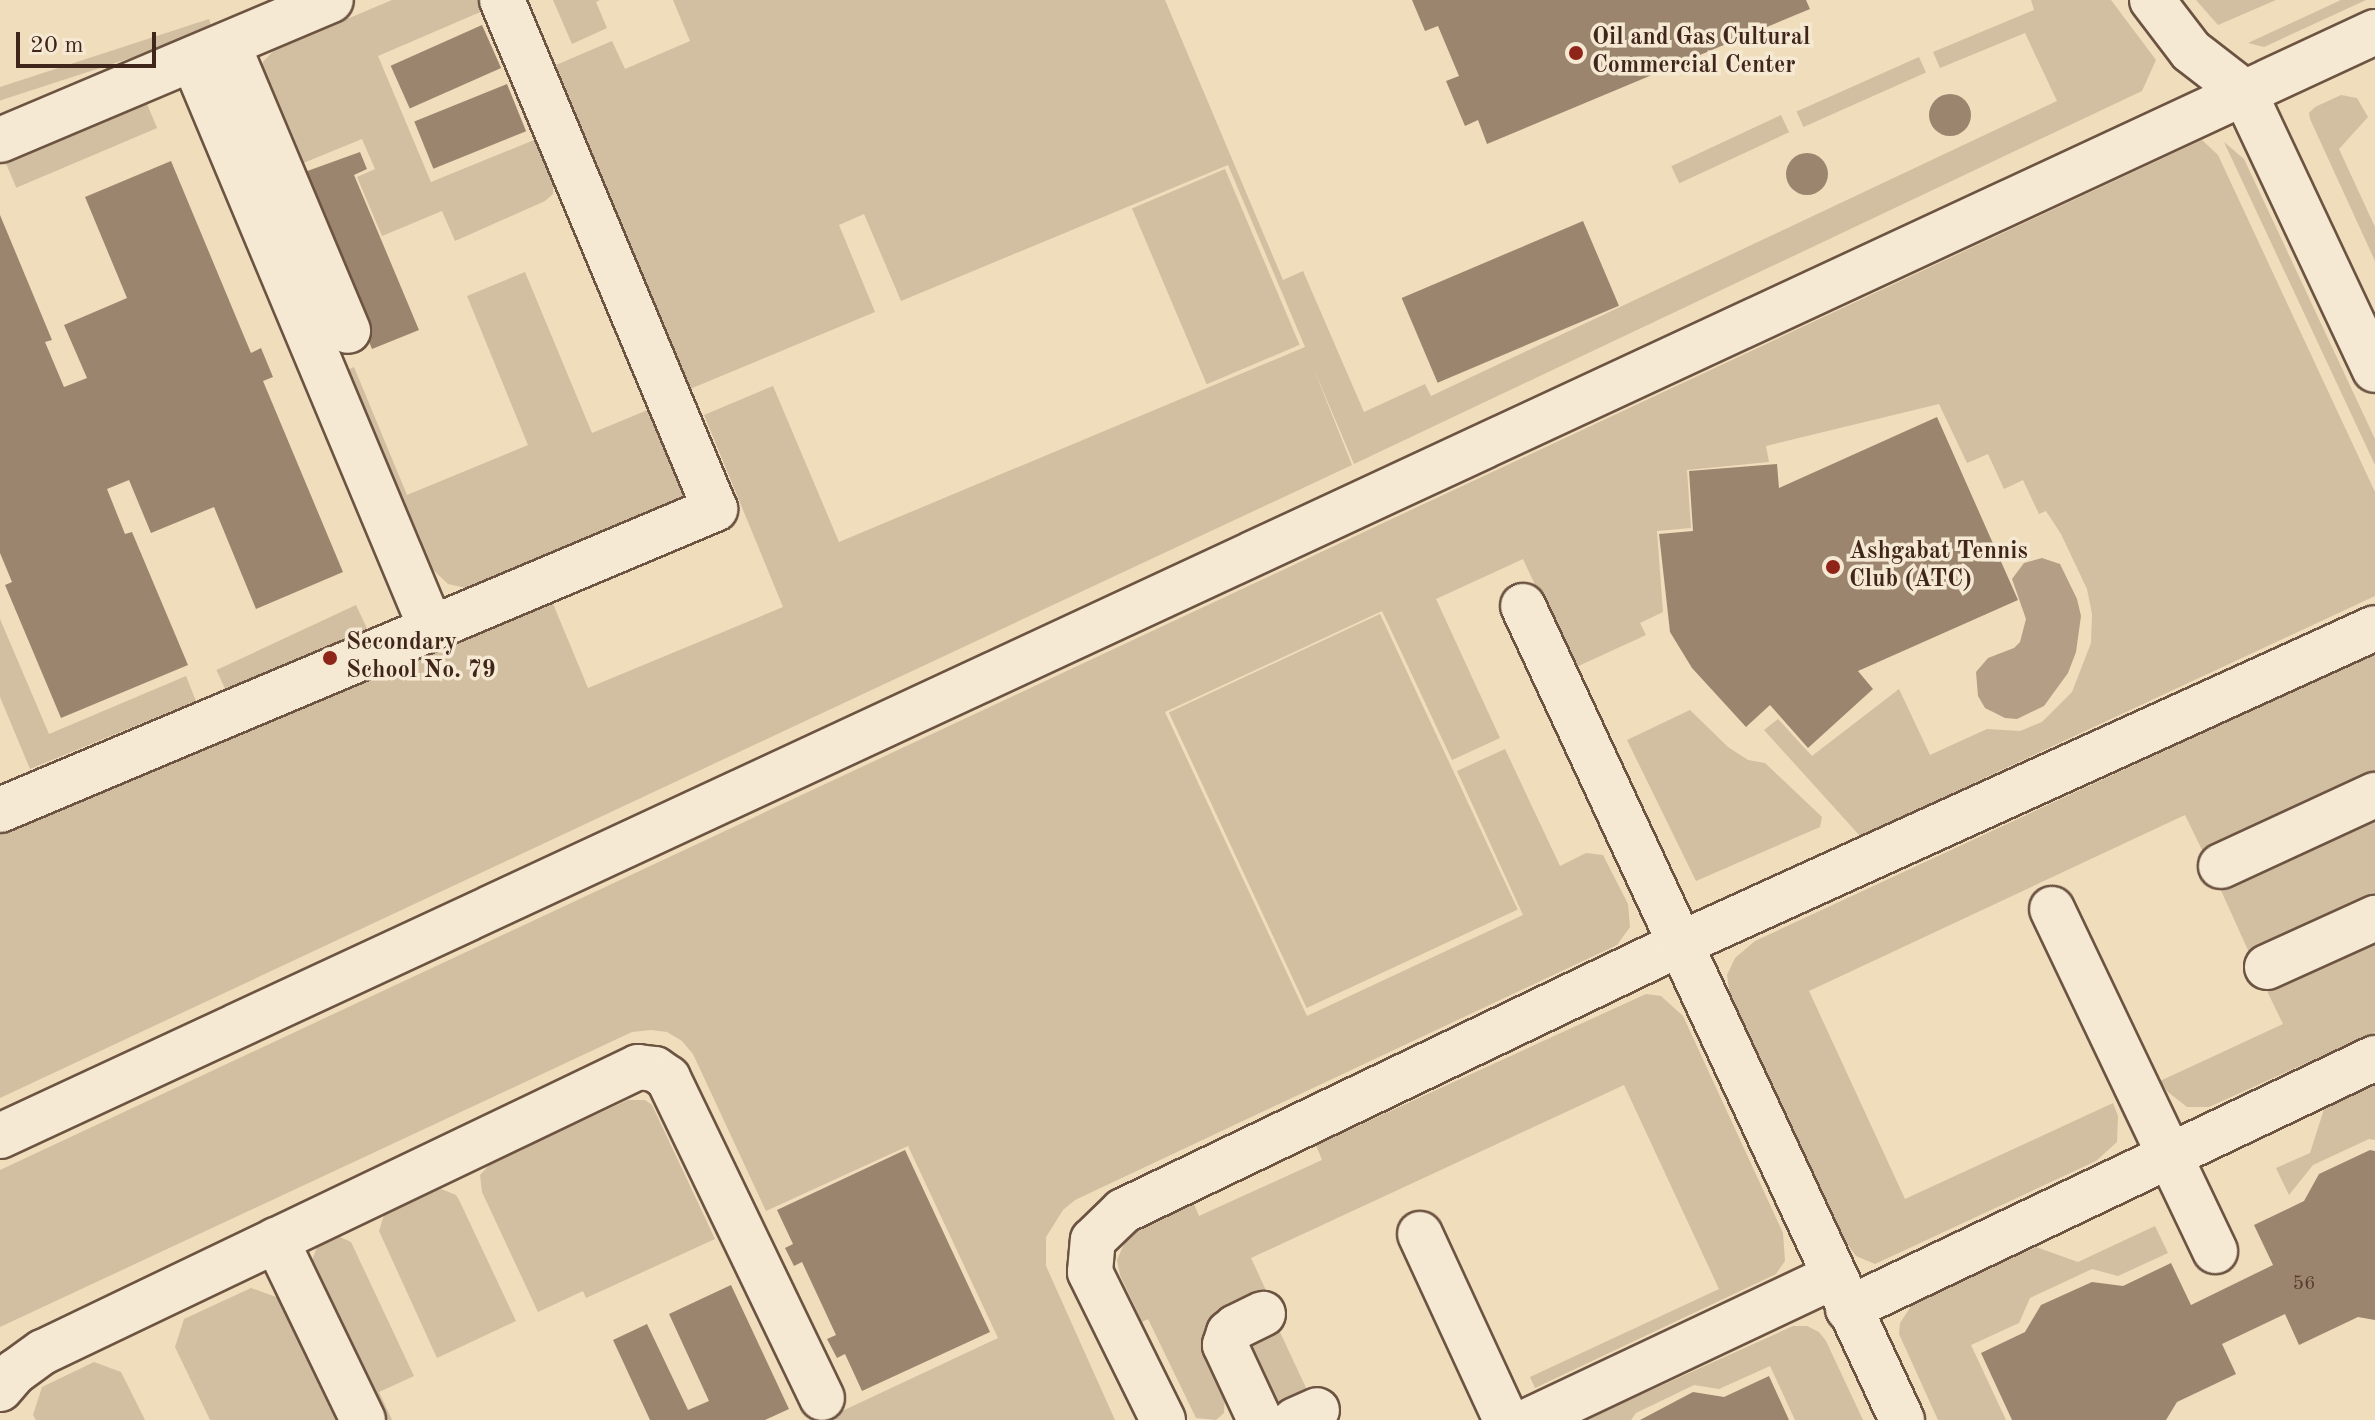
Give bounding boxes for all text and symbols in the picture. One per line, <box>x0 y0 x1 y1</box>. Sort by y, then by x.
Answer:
scale bar <box>20 16 160 66</box>
place label: Oil and Gas Cultural Commercial Center <box>1592 25 1810 81</box>
text: 20 m <box>30 34 84 58</box>
marker: Oil and Gas Cultural Commercial Center <box>1567 44 1585 62</box>
place label: Ashgabat Tennis Club (ATC) <box>1849 539 2028 595</box>
marker: Ashgabat Tennis Club (ATC) <box>1824 558 1842 576</box>
place label: Secondary School No. 79 <box>346 630 496 686</box>
marker: Secondary School No. 79 <box>321 649 339 667</box>
house number: 56 <box>2292 1272 2316 1296</box>

